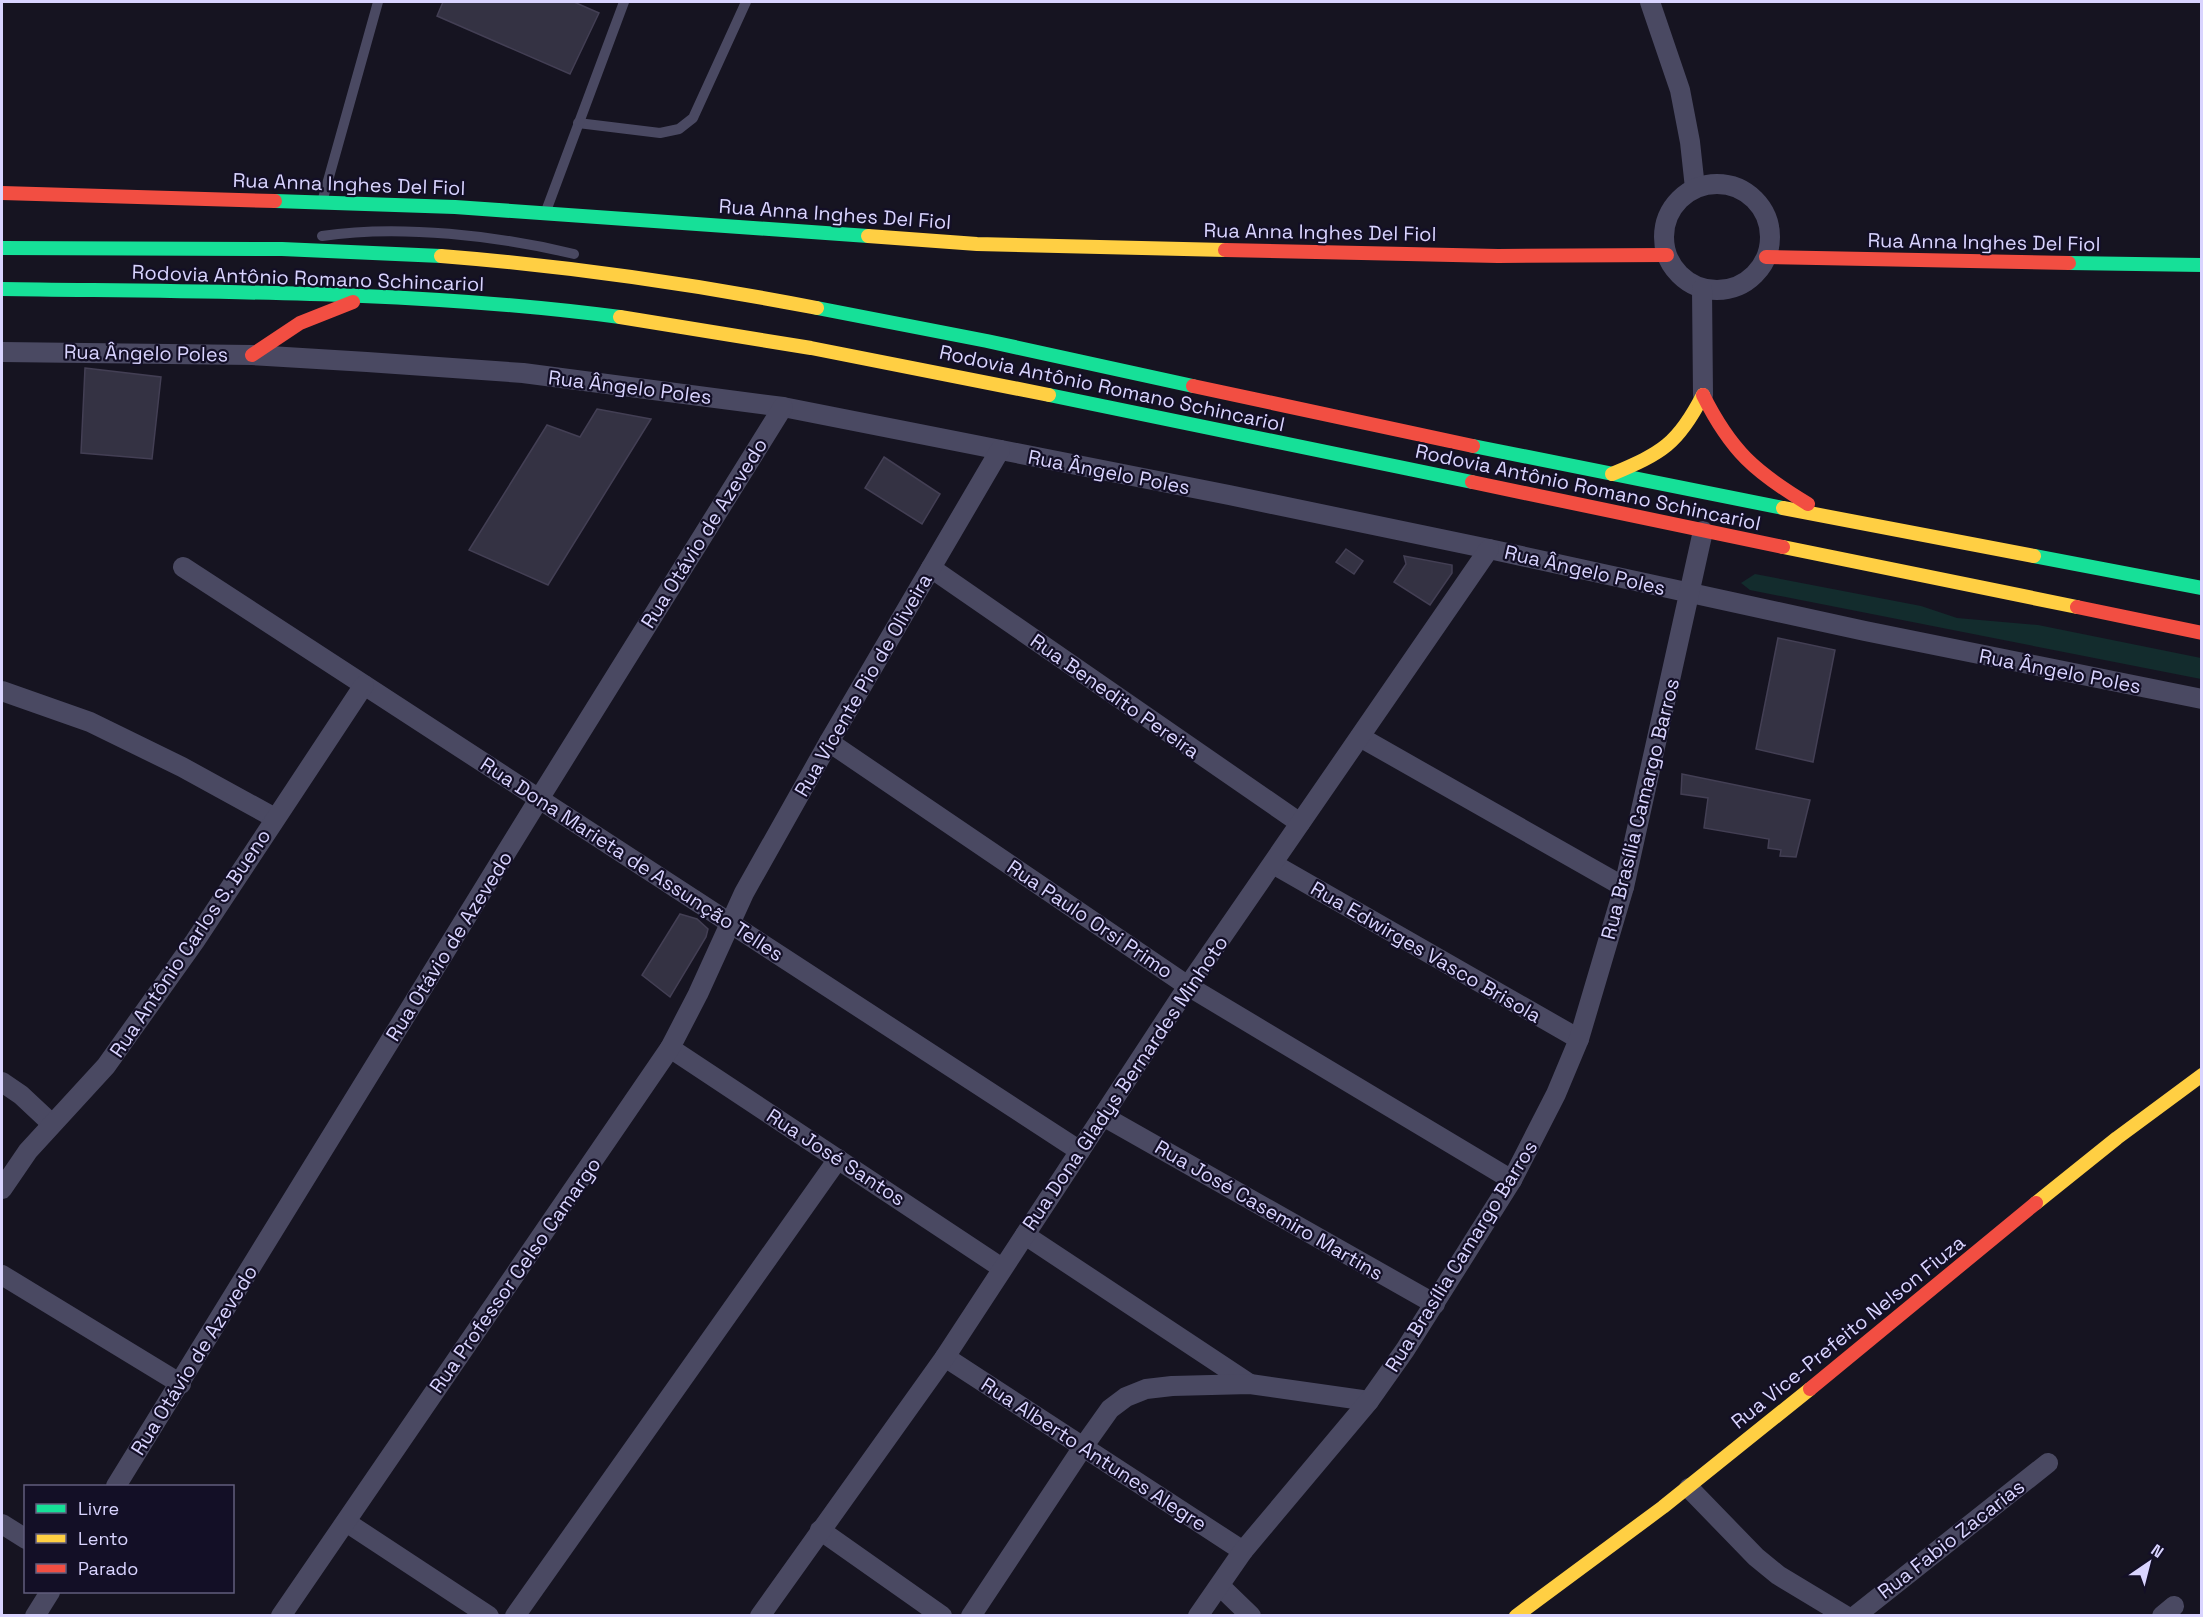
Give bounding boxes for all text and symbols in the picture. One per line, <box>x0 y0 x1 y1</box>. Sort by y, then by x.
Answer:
street label: Rua Anna Inghes Del Fiol <box>232 167 466 201</box>
street label: Rua Anna Inghes Del Fiol <box>718 193 952 235</box>
street label: Rua Anna Inghes Del Fiol <box>1203 217 1437 247</box>
street label: Rua Anna Inghes Del Fiol <box>1867 227 2101 257</box>
street label: Rodovia Antônio Romano Schincariol <box>131 259 485 297</box>
street label: Rua Ângelo Poles <box>64 339 228 367</box>
street label: Rodovia Antônio Romano Schincariol <box>937 339 1287 437</box>
street label: Rua Ângelo Poles <box>547 364 713 410</box>
street label: Rua Otávio de Azevedo <box>635 433 773 633</box>
street label: Rodovia Antônio Romano Schincariol <box>1413 438 1763 536</box>
street label: Rua Ângelo Poles <box>1026 444 1192 500</box>
street label: Rua Ângelo Poles <box>1502 539 1668 601</box>
street label: Rua Vicente Pio de Oliveira <box>788 569 938 801</box>
street label: Rua Benedito Pereira <box>1025 628 1205 764</box>
street label: Rua Ângelo Poles <box>1977 643 2143 699</box>
street label: Rua Brasília Camargo Barros <box>1595 676 1685 942</box>
street label: Rua Dona Marieta de Assunção Telles <box>476 751 788 967</box>
street label: Rua Antônio Carlos S. Bueno <box>104 824 276 1062</box>
street label: Rua Otávio de Azevedo <box>380 846 518 1046</box>
street label: Rua Paulo Orsi Primo <box>1002 854 1178 984</box>
street label: Rua Edwirges Vasco Brisola <box>1306 875 1546 1029</box>
street label: Rua Dona Gladys Bernardes Minhoto <box>1016 931 1234 1235</box>
street label: Rua José Santos <box>762 1102 910 1212</box>
street label: Rua José Casemiro Martins <box>1150 1134 1388 1286</box>
street label: Rua Brasília Camargo Barros <box>1379 1135 1543 1377</box>
street label: Rua Professor Celso Camargo <box>423 1152 607 1398</box>
street label: Rua Vice-Prefeito Nelson Fiuza <box>1726 1230 1970 1434</box>
street label: Rua Otávio de Azevedo <box>125 1260 263 1460</box>
street label: Rua Alberto Antunes Alegre <box>976 1371 1212 1537</box>
street label: Rua Fabio Zacarias <box>1872 1473 2030 1605</box>
legend <box>24 1485 234 1593</box>
text: Livre <box>78 1497 119 1520</box>
text: Lento <box>78 1527 128 1550</box>
north arrow <box>2119 1533 2179 1593</box>
text: N <box>2147 1539 2168 1563</box>
text: Parado <box>78 1557 138 1580</box>

